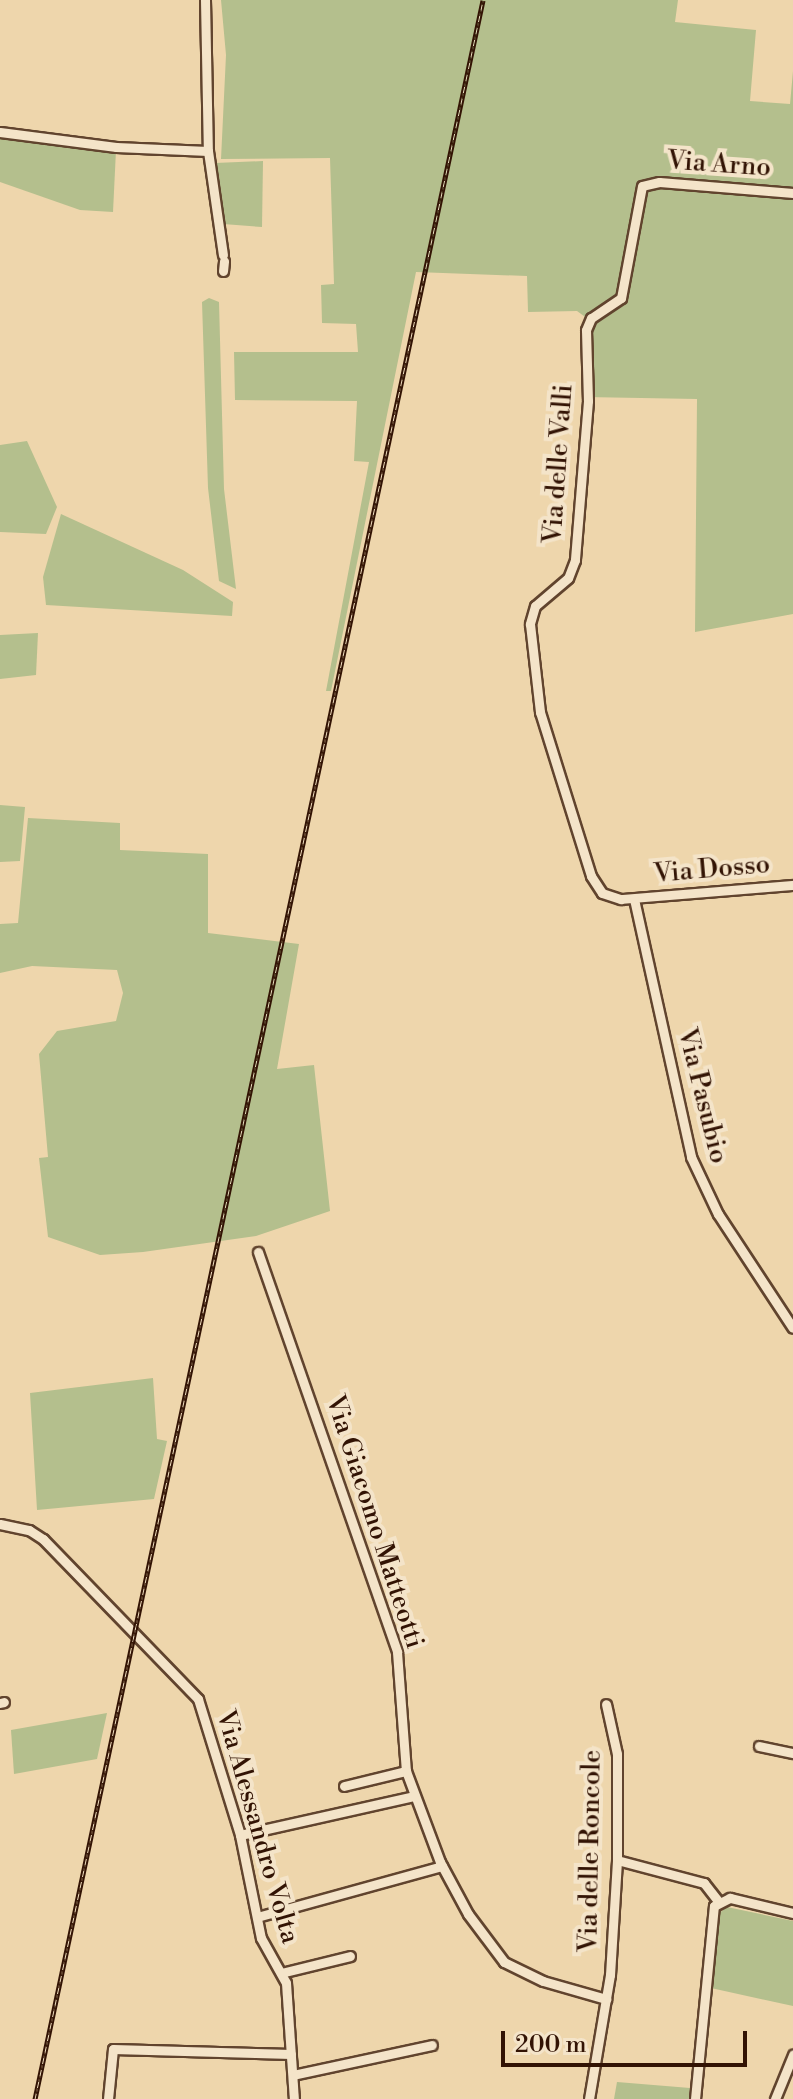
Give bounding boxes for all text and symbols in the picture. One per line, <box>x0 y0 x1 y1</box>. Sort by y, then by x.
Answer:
street label: Via Arno <box>666 146 772 184</box>
street label: Via delle Valli <box>538 383 580 545</box>
street label: Via Dosso <box>653 849 771 891</box>
street label: Via Pasubio <box>670 1025 734 1167</box>
street label: Via Giacomo Matteotti <box>318 1391 430 1653</box>
street label: Via Alessandro Volta <box>209 1707 305 1947</box>
street label: Via delle Roncole <box>574 1750 608 1952</box>
scale bar <box>505 2015 751 2065</box>
text: 200 m <box>515 2030 586 2060</box>

